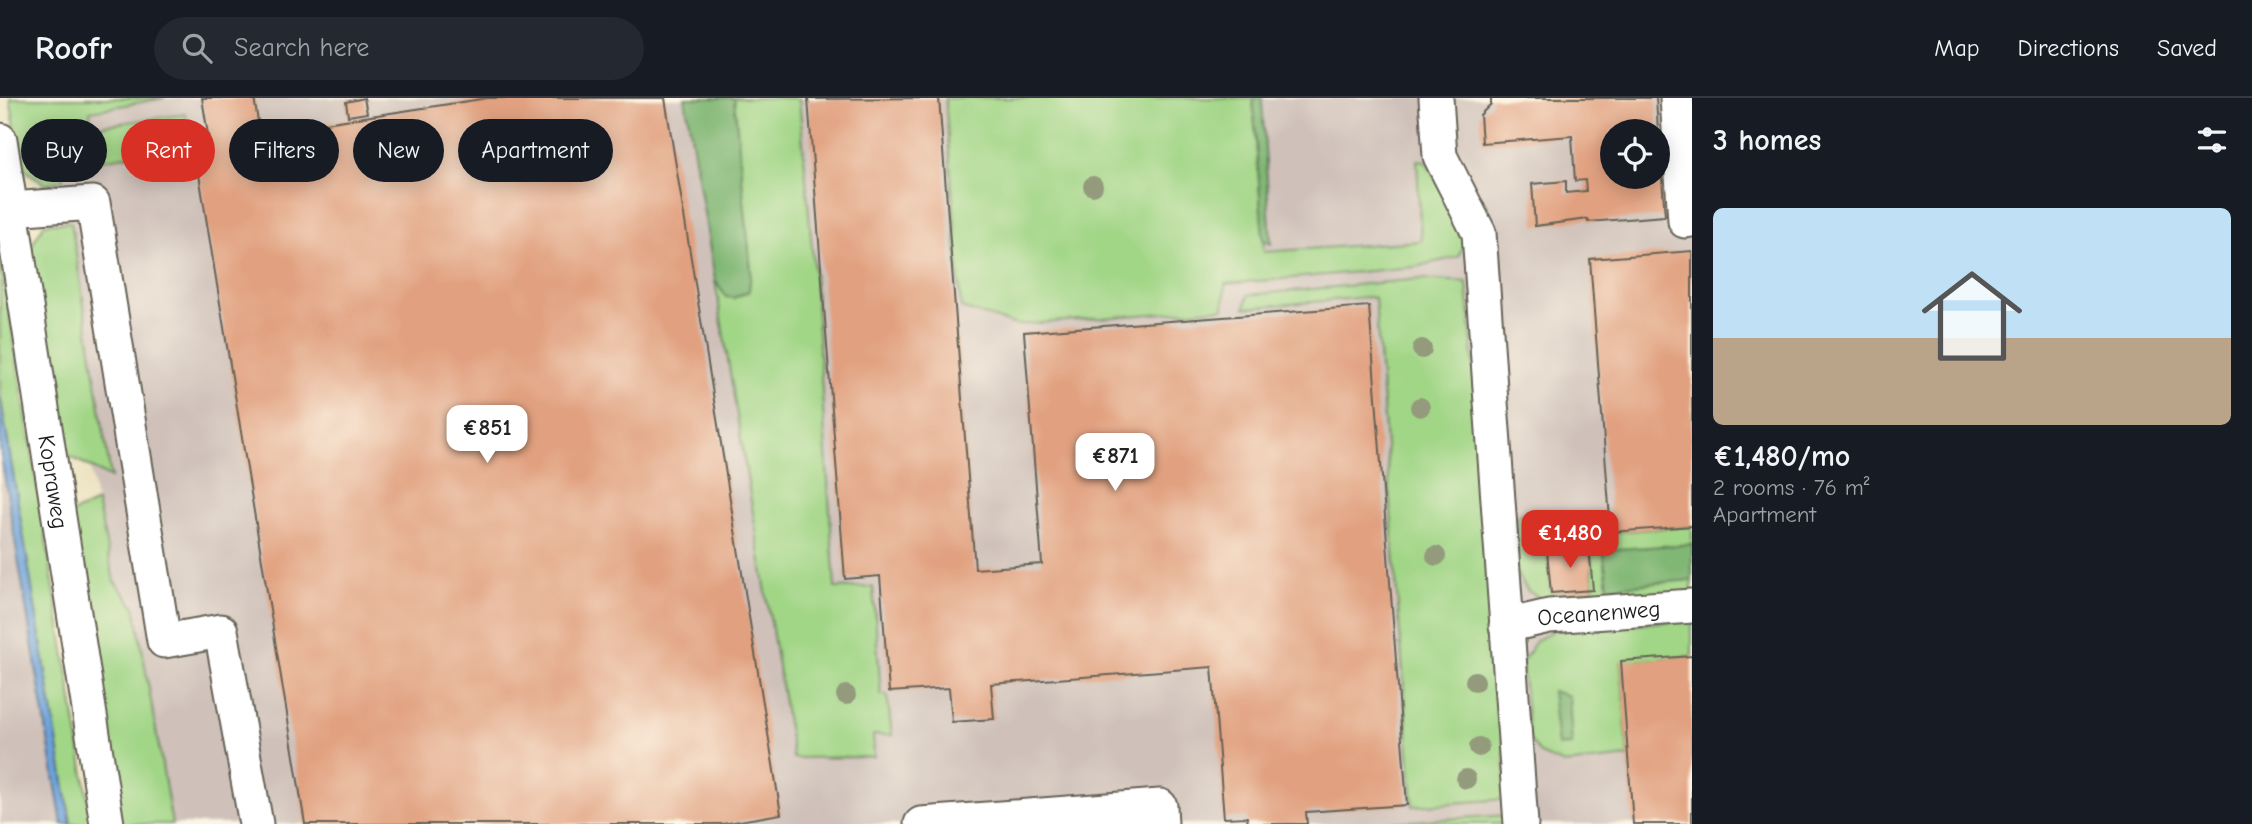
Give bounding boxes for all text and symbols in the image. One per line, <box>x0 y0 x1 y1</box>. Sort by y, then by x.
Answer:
search box <box>154 17 644 80</box>
text: Roofr <box>35 29 112 67</box>
icon: search <box>178 29 216 67</box>
text: Search here <box>234 33 369 63</box>
text: Map <box>1934 34 1980 62</box>
text: Directions <box>2018 34 2119 62</box>
text: Saved <box>2157 34 2217 62</box>
chip: Buy <box>21 119 107 182</box>
chip: Rent <box>121 119 215 182</box>
chip: Filters <box>229 119 339 182</box>
chip: New <box>353 119 444 182</box>
chip: Apartment <box>458 119 613 182</box>
map controls <box>1600 119 1670 189</box>
button: locate <box>1600 119 1670 189</box>
icon: filters <box>2193 121 2231 159</box>
text: 3 homes <box>1713 123 1821 158</box>
icon: home <box>1909 253 2035 379</box>
pin: €851 <box>446 406 528 465</box>
text: €851 <box>463 414 511 441</box>
street label: Kopraweg <box>33 433 74 531</box>
pin: €871 <box>1074 434 1156 493</box>
text: €1,480/mo <box>1713 439 1850 474</box>
text: €871 <box>1091 442 1139 469</box>
text: 2 rooms · 76 m² <box>1713 474 1869 501</box>
text: Apartment <box>1713 501 1816 528</box>
pin: €1,480 <box>1513 510 1627 570</box>
text: €1,480 <box>1538 519 1603 546</box>
street label: Oceanenweg <box>1534 595 1661 632</box>

